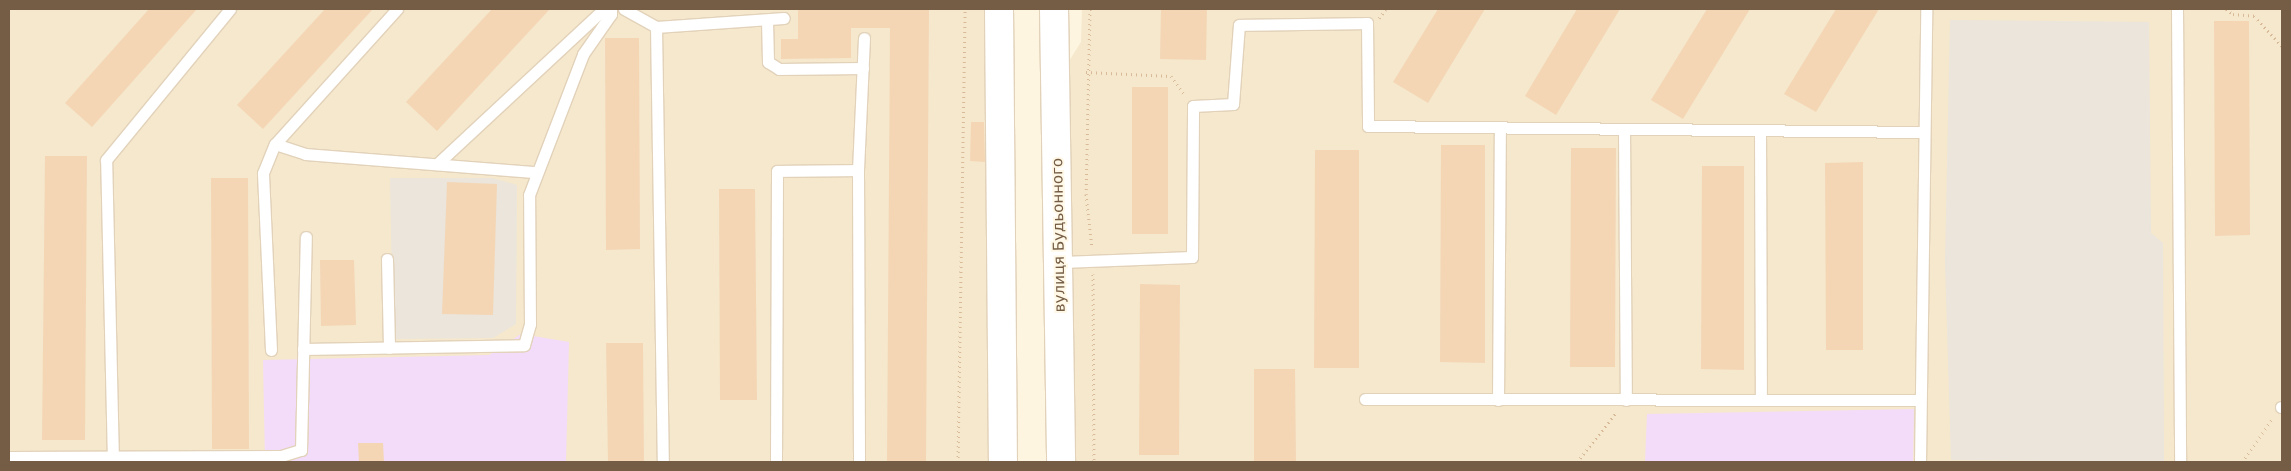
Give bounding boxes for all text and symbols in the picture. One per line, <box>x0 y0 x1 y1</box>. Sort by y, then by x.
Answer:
street label: вулиця Будьонного <box>1049 158 1069 312</box>

